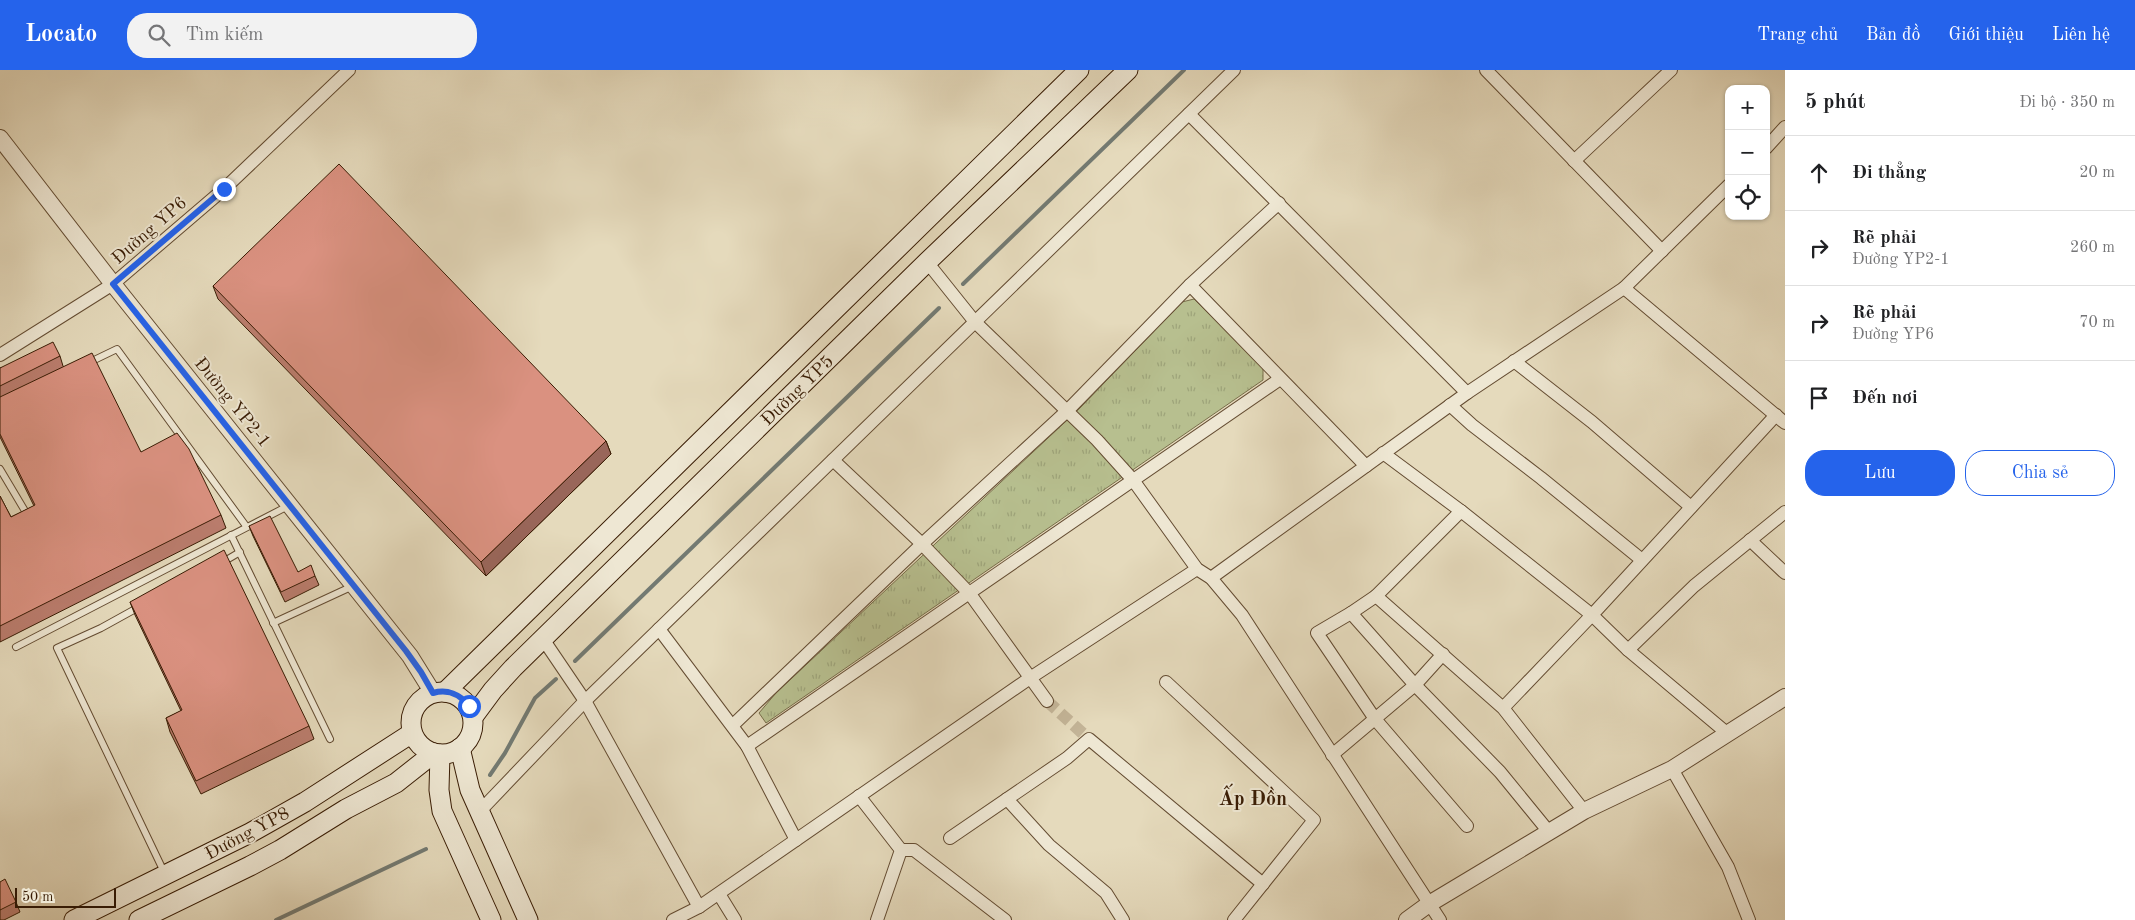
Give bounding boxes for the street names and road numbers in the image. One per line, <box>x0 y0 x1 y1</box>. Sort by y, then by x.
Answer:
street label: Đường YP6 <box>109 194 191 268</box>
street label: Đường YP5 <box>758 352 837 429</box>
street label: Đường YP2-1 <box>191 354 274 451</box>
street label: Đường YP8 <box>202 804 293 864</box>

